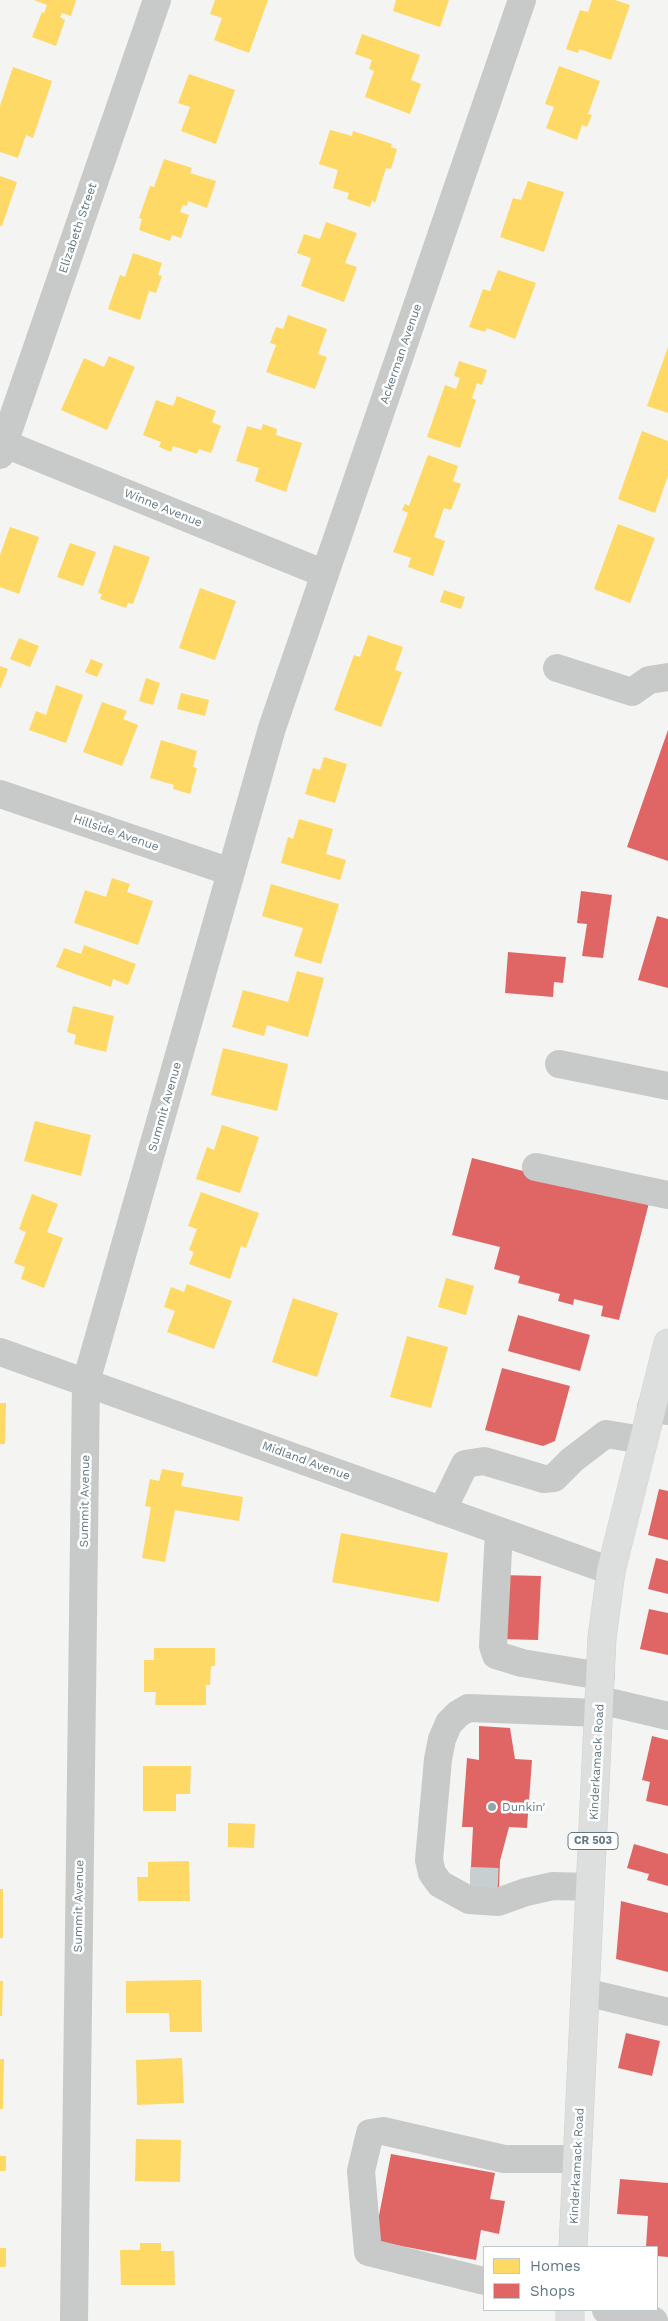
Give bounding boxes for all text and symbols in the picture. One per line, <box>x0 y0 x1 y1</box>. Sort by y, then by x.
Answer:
street label: Elizabeth Street <box>56 181 100 275</box>
street label: Ackerman Avenue <box>377 302 425 406</box>
street label: Winne Avenue <box>122 486 204 530</box>
street label: Hillside Avenue <box>71 812 161 854</box>
street label: Summit Avenue <box>145 1060 185 1154</box>
street label: Midland Avenue <box>260 1438 352 1484</box>
street label: Summit Avenue <box>77 1455 93 1547</box>
street label: Kinderkamack Road <box>587 1703 607 1821</box>
place label: Dunkin' <box>502 1800 545 1814</box>
marker: Dunkin' <box>486 1801 498 1813</box>
road number: CR 503 <box>568 1832 618 1850</box>
street label: Summit Avenue <box>71 1860 87 1952</box>
street label: Kinderkamack Road <box>567 2107 587 2225</box>
legend <box>483 2246 658 2311</box>
text: Homes <box>530 2257 581 2275</box>
text: Shops <box>530 2282 575 2300</box>

